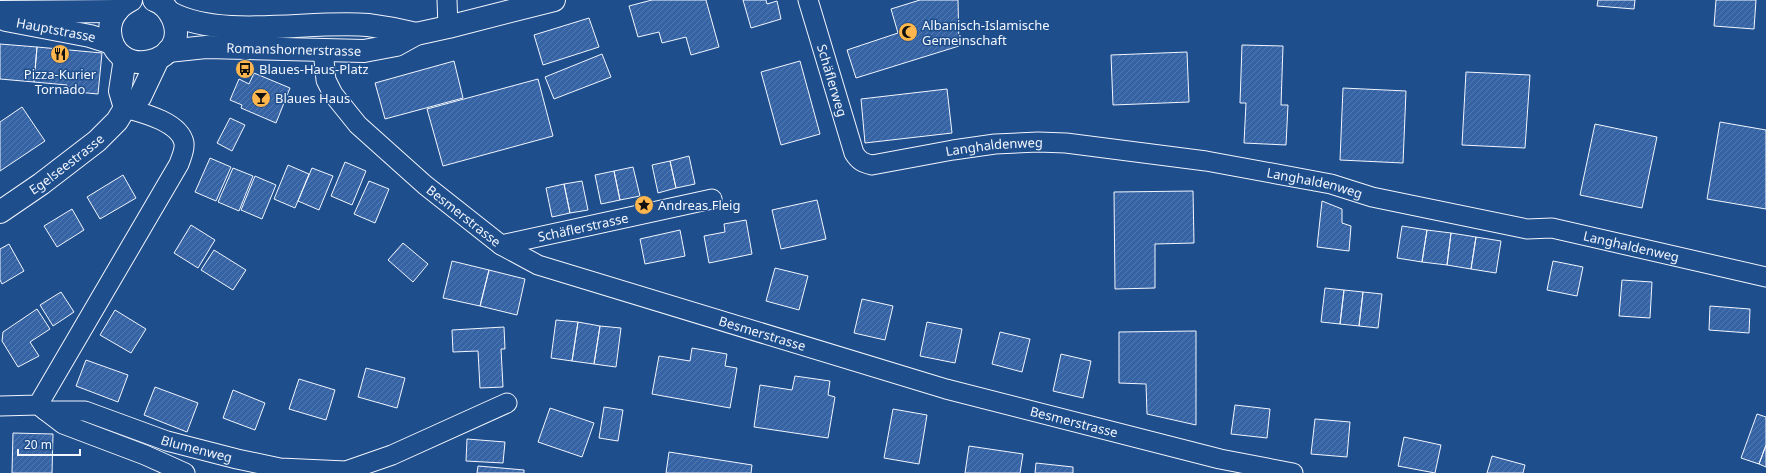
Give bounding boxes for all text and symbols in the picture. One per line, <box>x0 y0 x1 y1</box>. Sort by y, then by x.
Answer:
street label: Hauptstrasse <box>15 13 98 46</box>
place label: Albanisch-Islamische Gemeinschaft <box>922 16 1050 49</box>
mosque icon: Albanisch-Islamische Gemeinschaft <box>897 21 919 43</box>
street label: Romanshornerstrasse <box>226 39 361 60</box>
street label: Schäflerweg <box>813 42 852 119</box>
restaurant icon: Pizza-Kurier Tornado <box>49 43 71 65</box>
bus stop icon: Blaues-Haus-Platz <box>234 58 256 80</box>
place label: Blaues-Haus-Platz <box>259 60 369 78</box>
place label: Pizza-Kurier Tornado <box>24 65 97 98</box>
bar icon: Blaues Haus <box>250 87 272 109</box>
place label: Blaues Haus <box>275 89 350 107</box>
street label: Egelseestrasse <box>25 130 108 199</box>
street label: Langhaldenweg <box>944 133 1043 160</box>
street label: Langhaldenweg <box>1265 163 1365 202</box>
street label: Besmerstrasse <box>423 181 505 251</box>
place icon: Andreas Fleig <box>633 194 655 216</box>
place label: Andreas Fleig <box>658 196 740 214</box>
street label: Schäflerstrasse <box>536 208 630 246</box>
street label: Langhaldenweg <box>1582 226 1681 266</box>
street label: Besmerstrasse <box>717 311 808 355</box>
street label: Besmerstrasse <box>1028 402 1120 442</box>
scale bar <box>18 431 80 457</box>
street label: Blumenweg <box>158 431 234 466</box>
text: 20 m <box>24 436 52 453</box>

